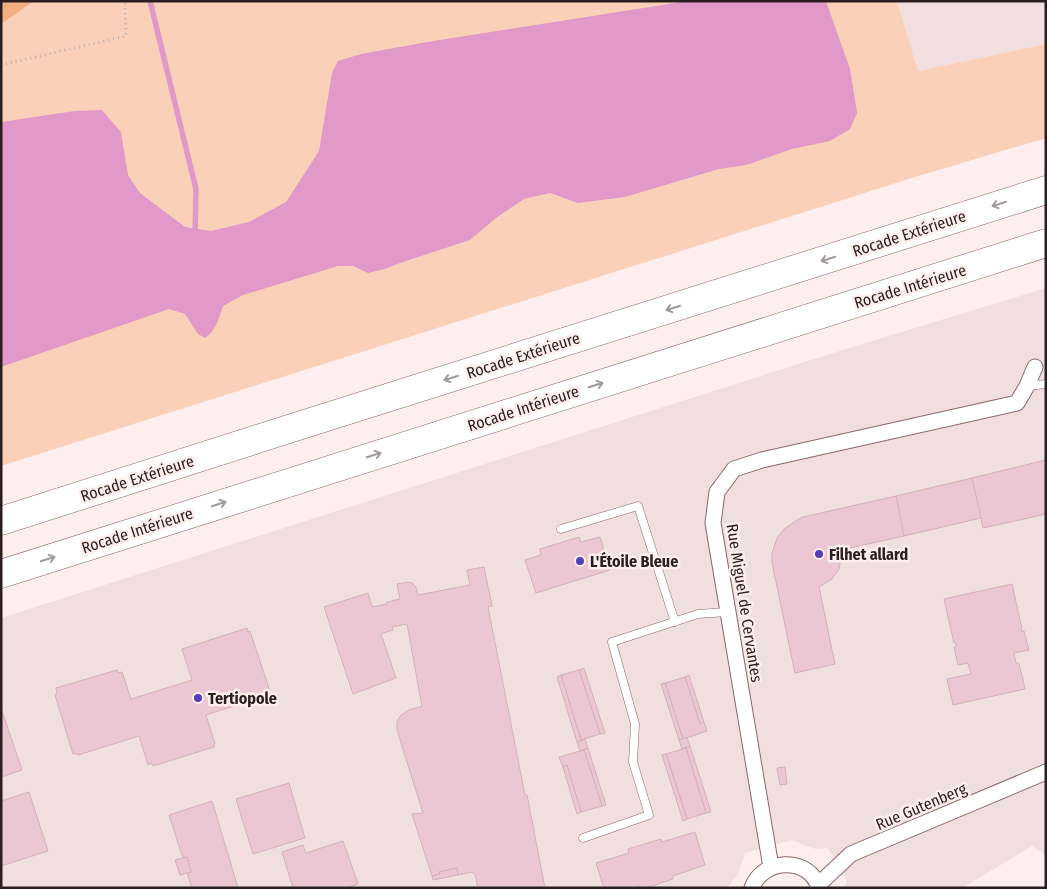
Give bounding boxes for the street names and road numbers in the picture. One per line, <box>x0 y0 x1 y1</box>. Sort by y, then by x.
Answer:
street label: Rocade Extérieure <box>850 206 968 261</box>
street label: Rocade Intérieure <box>852 260 969 313</box>
street label: Rocade Extérieure <box>464 328 582 383</box>
street label: Rocade Intérieure <box>465 381 581 435</box>
street label: Rocade Extérieure <box>78 451 196 506</box>
street label: Rocade Intérieure <box>79 503 195 557</box>
street label: Rue Miguel de Cervantes <box>723 522 766 684</box>
street label: Rue Gutenberg <box>873 779 970 834</box>

